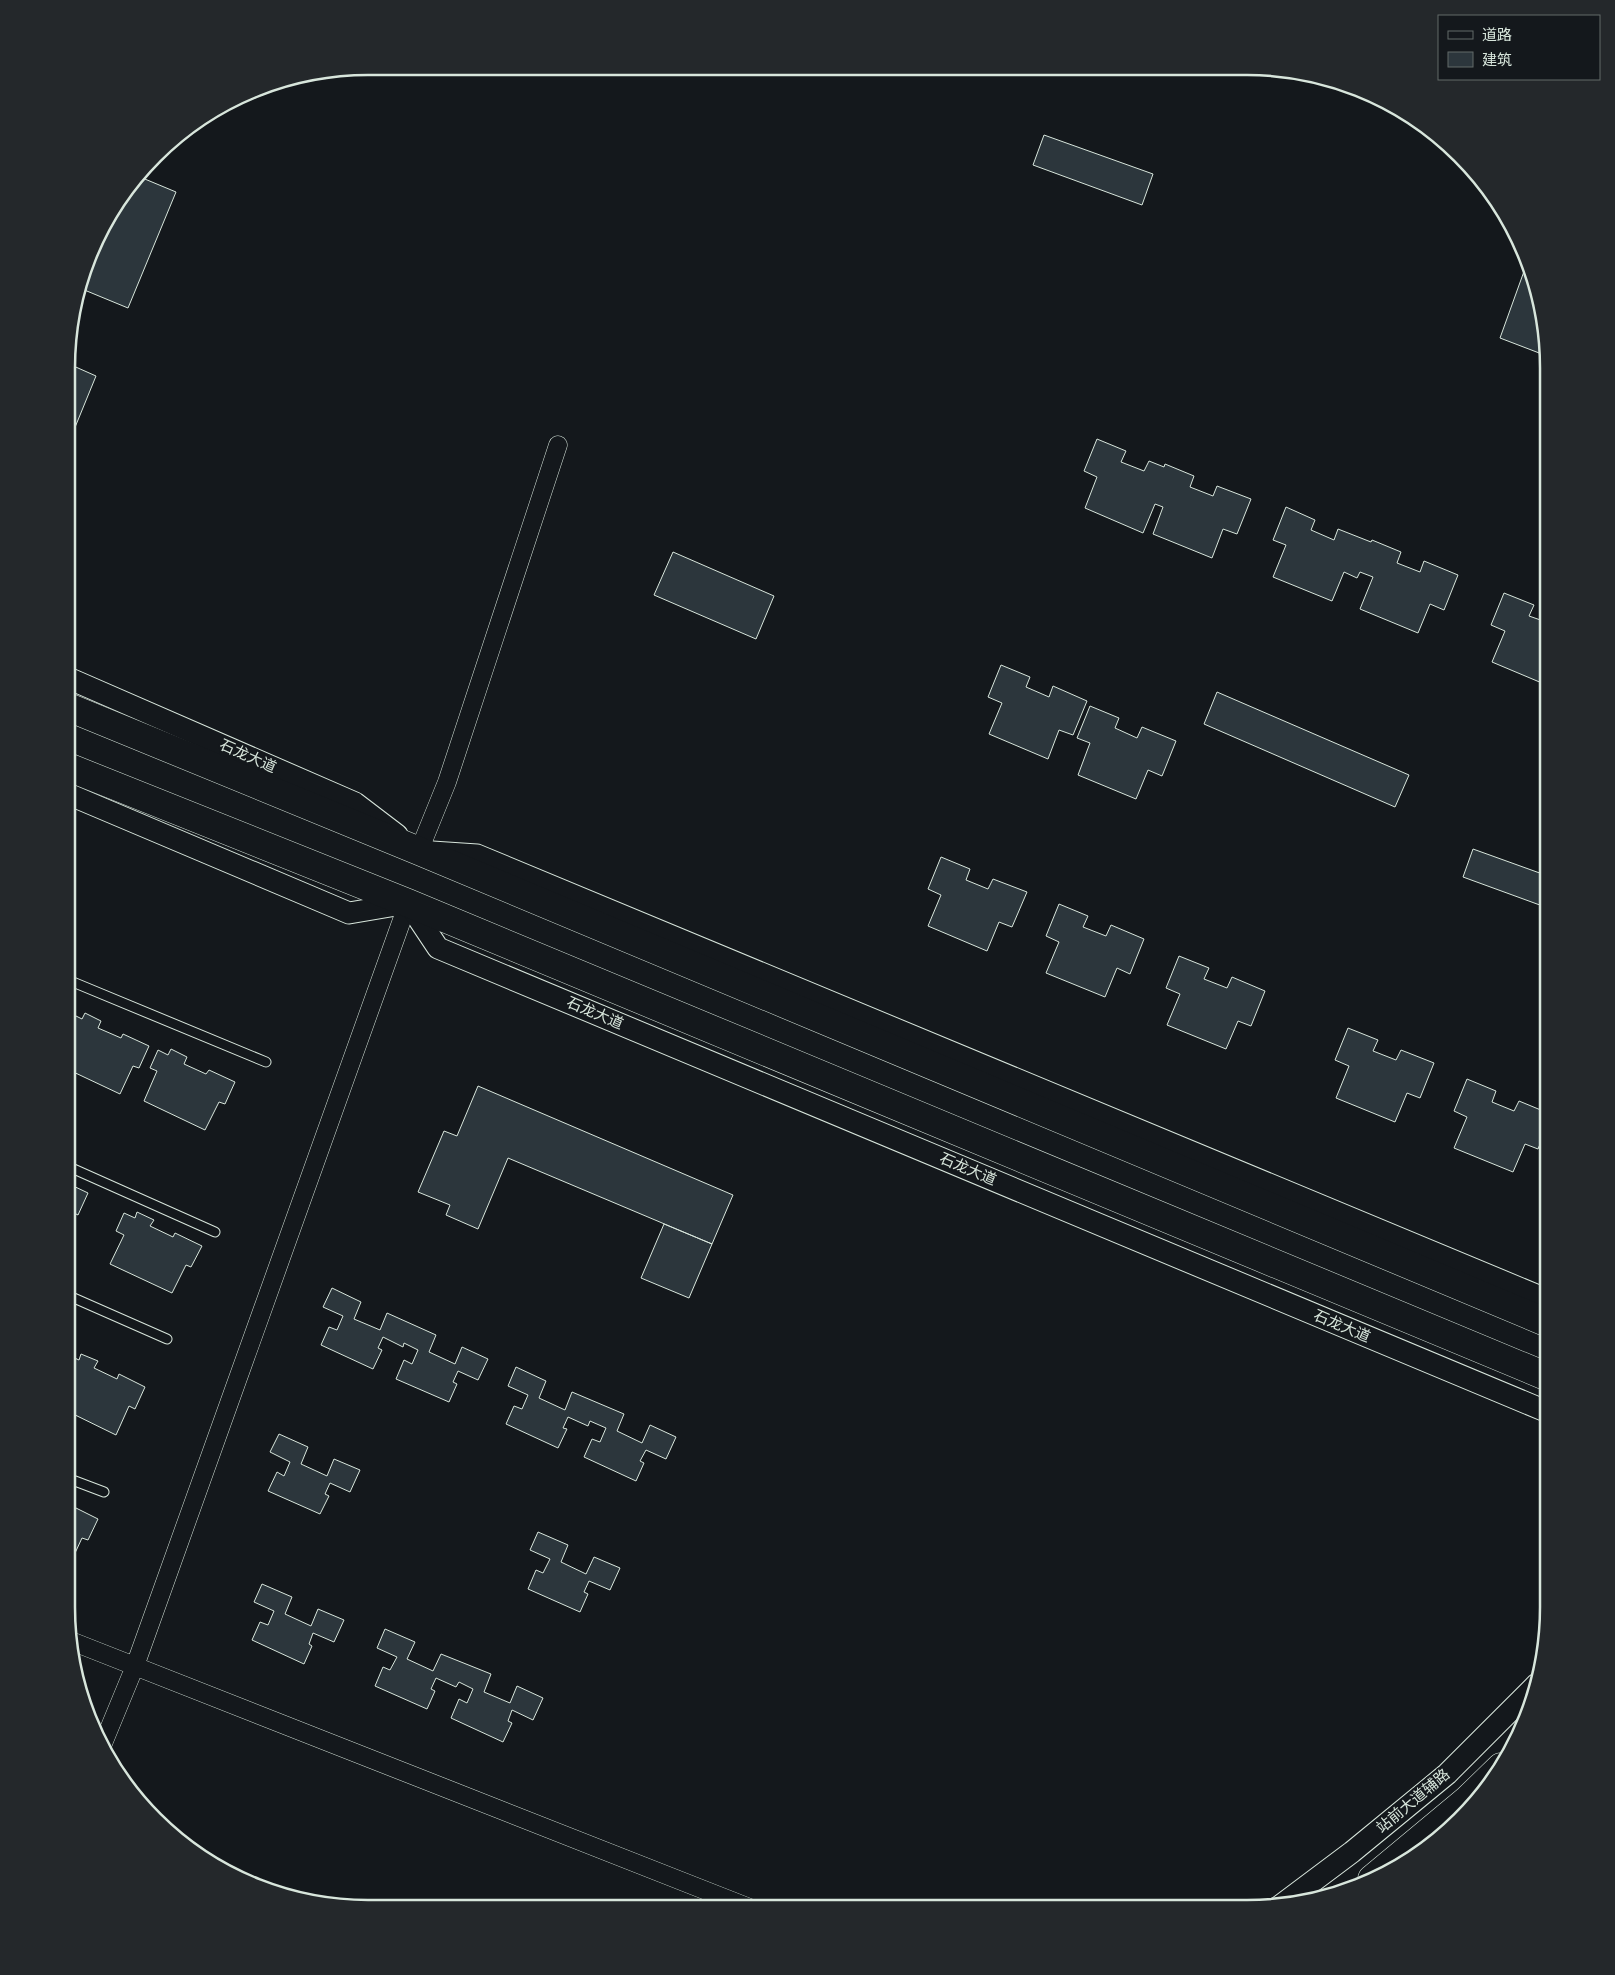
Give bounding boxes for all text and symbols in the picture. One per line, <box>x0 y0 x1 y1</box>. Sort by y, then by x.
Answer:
legend <box>1438 15 1600 80</box>
text: 道路 <box>1482 26 1512 44</box>
text: 建筑 <box>1482 51 1512 69</box>
street label: 石龙大道 <box>217 736 279 776</box>
street label: 石龙大道 <box>564 993 626 1033</box>
street label: 石龙大道 <box>937 1149 999 1189</box>
street label: 石龙大道 <box>1311 1306 1373 1346</box>
street label: 站前大道辅路 <box>1373 1765 1453 1837</box>

